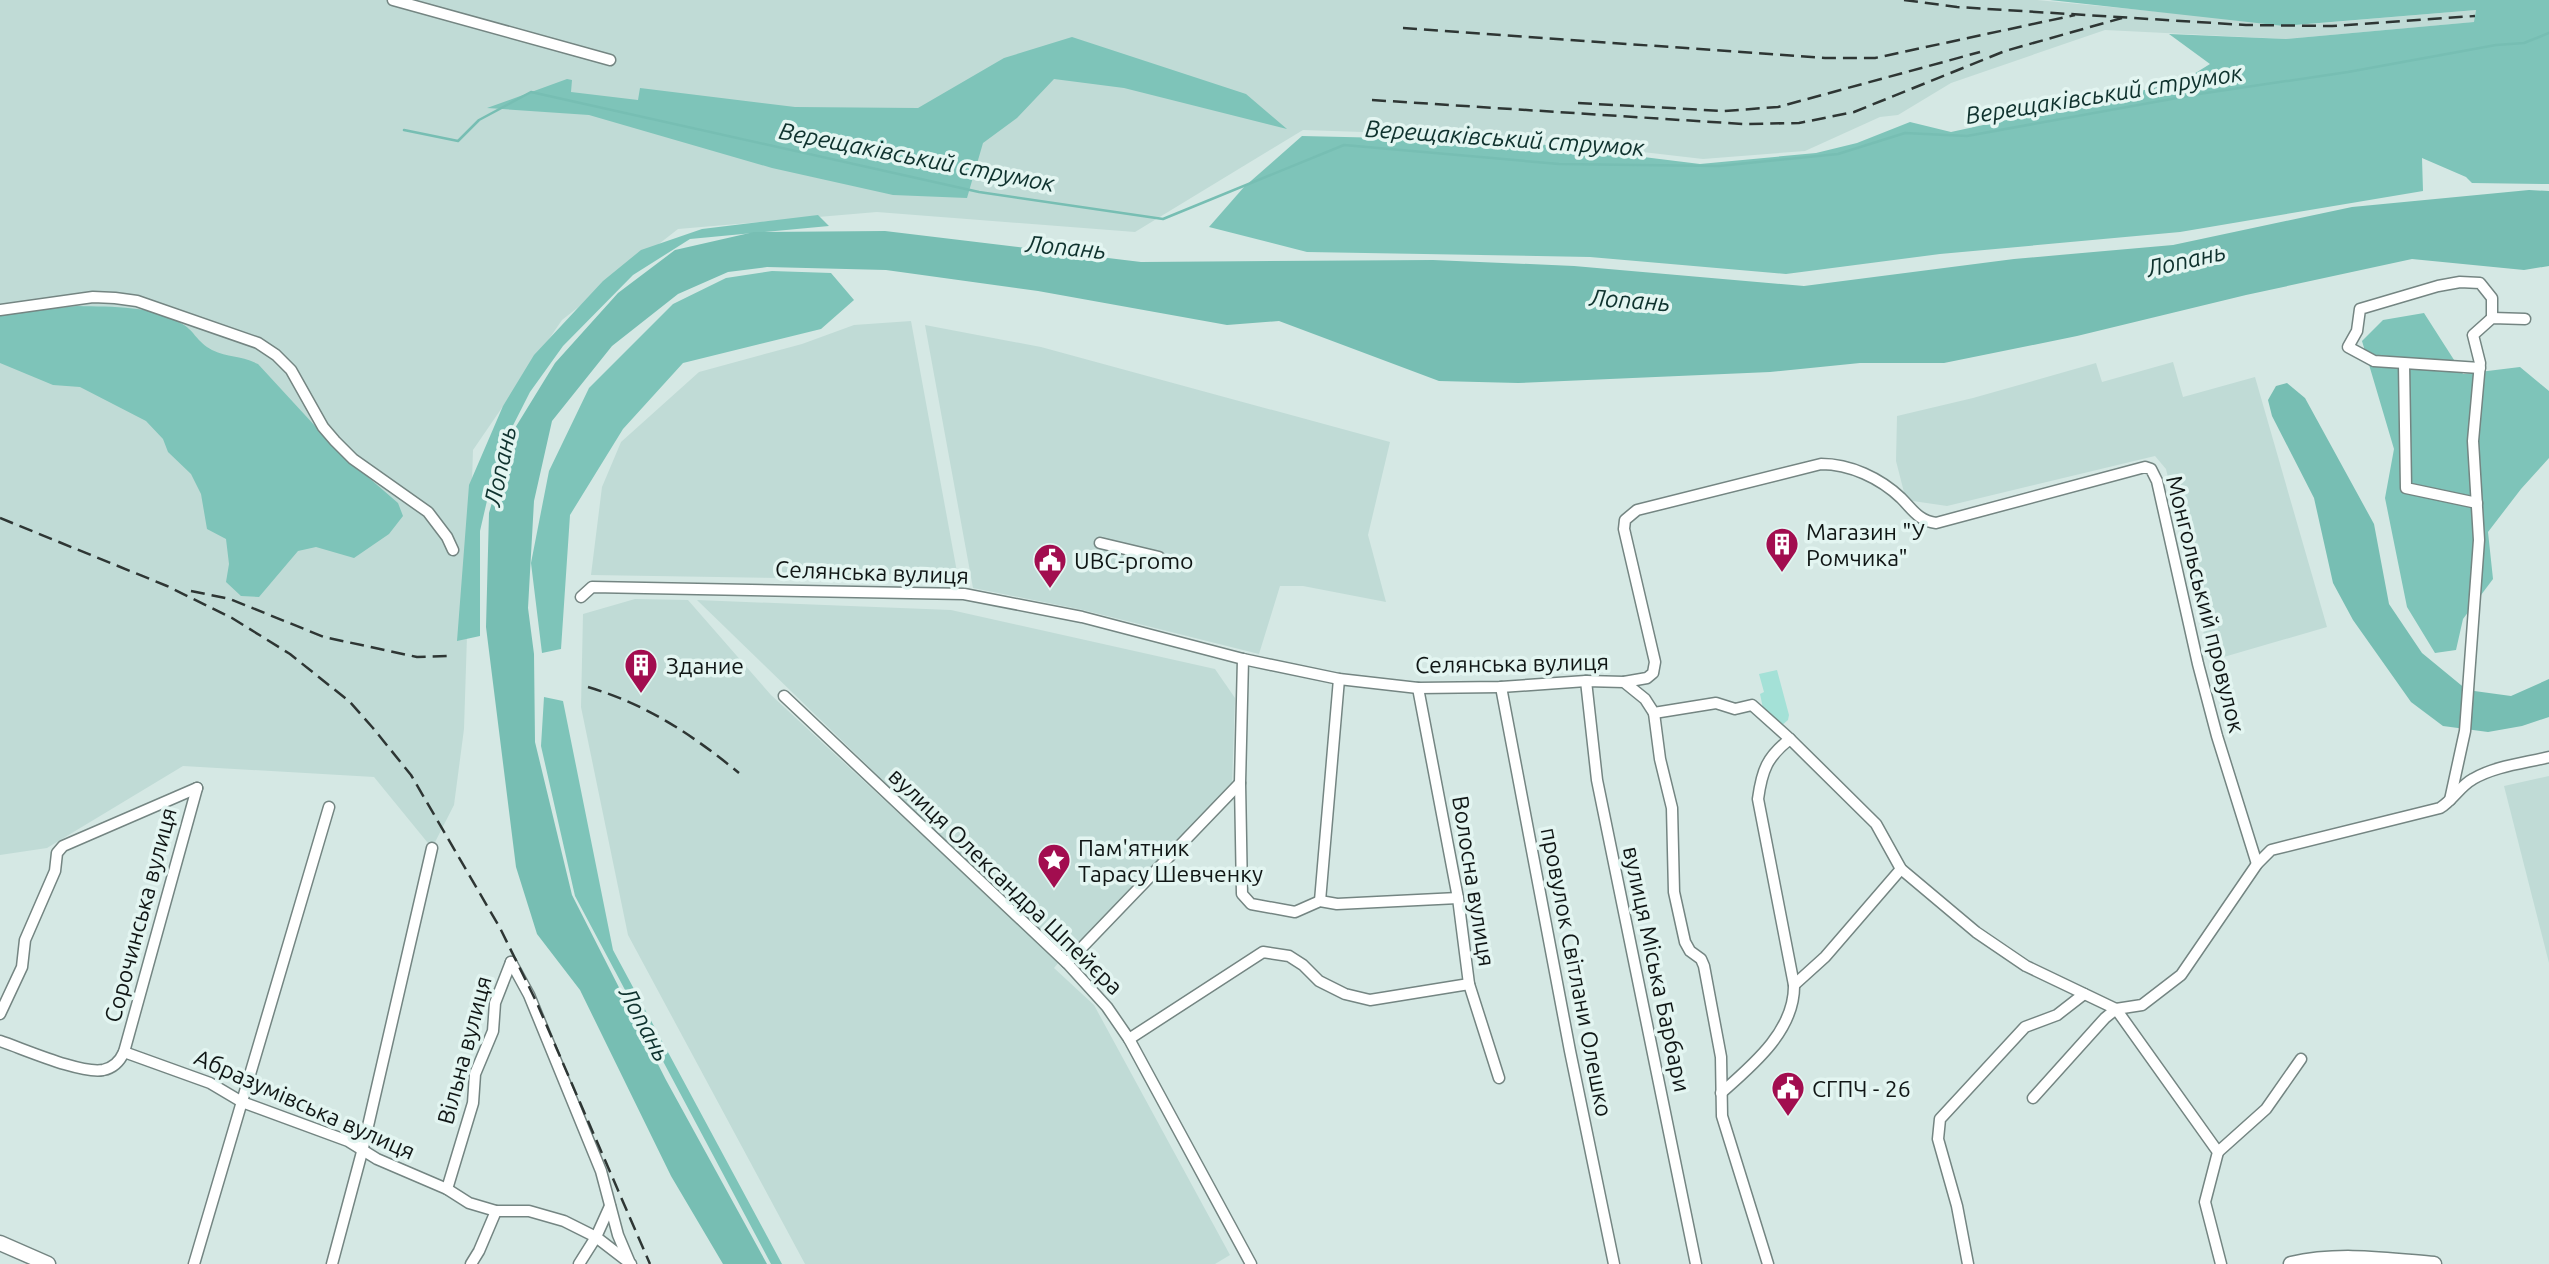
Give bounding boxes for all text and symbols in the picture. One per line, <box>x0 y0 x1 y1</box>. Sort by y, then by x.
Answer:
water label: Верещаківський струмок <box>1963 59 2245 129</box>
water label: Верещаківський струмок <box>1364 115 1646 161</box>
water label: Верещаківський струмок <box>777 117 1058 197</box>
water label: Лопань <box>1024 230 1107 264</box>
water label: Лопань <box>2143 238 2228 282</box>
water label: Лопань <box>1588 284 1671 316</box>
water label: Лопань <box>478 424 522 509</box>
street label: Монгольський провулок <box>2162 473 2250 735</box>
place label: Магазин "У Ромчика" <box>1806 519 1925 570</box>
building icon: Магазин "У Ромчика" <box>1763 525 1801 574</box>
public building icon: UBC-promo <box>1031 541 1069 590</box>
place label: UBC-promo <box>1074 548 1194 573</box>
street label: Селянська вулиця <box>775 556 969 588</box>
building icon: Здание <box>622 646 660 695</box>
street label: Селянська вулиця <box>1415 649 1609 677</box>
place label: Здание <box>666 653 744 678</box>
street label: вулиця Олександра Шпейєра <box>884 763 1128 999</box>
street label: Волосна вулиця <box>1448 794 1500 968</box>
street label: Сорочинська вулиця <box>99 805 181 1025</box>
street label: провулок Світлани Олешко <box>1537 825 1617 1119</box>
place label: Пам'ятник Тарасу Шевченку <box>1078 835 1263 886</box>
place icon: Пам'ятник Тарасу Шевченку <box>1035 841 1073 890</box>
street label: вулиця Міська Барбари <box>1619 844 1695 1094</box>
street label: Вільна вулиця <box>432 973 496 1127</box>
water label: Лопань <box>614 981 676 1066</box>
street label: Абразумівська вулиця <box>191 1044 419 1164</box>
public building icon: СГПЧ - 26 <box>1769 1069 1807 1118</box>
place label: СГПЧ - 26 <box>1812 1076 1911 1101</box>

